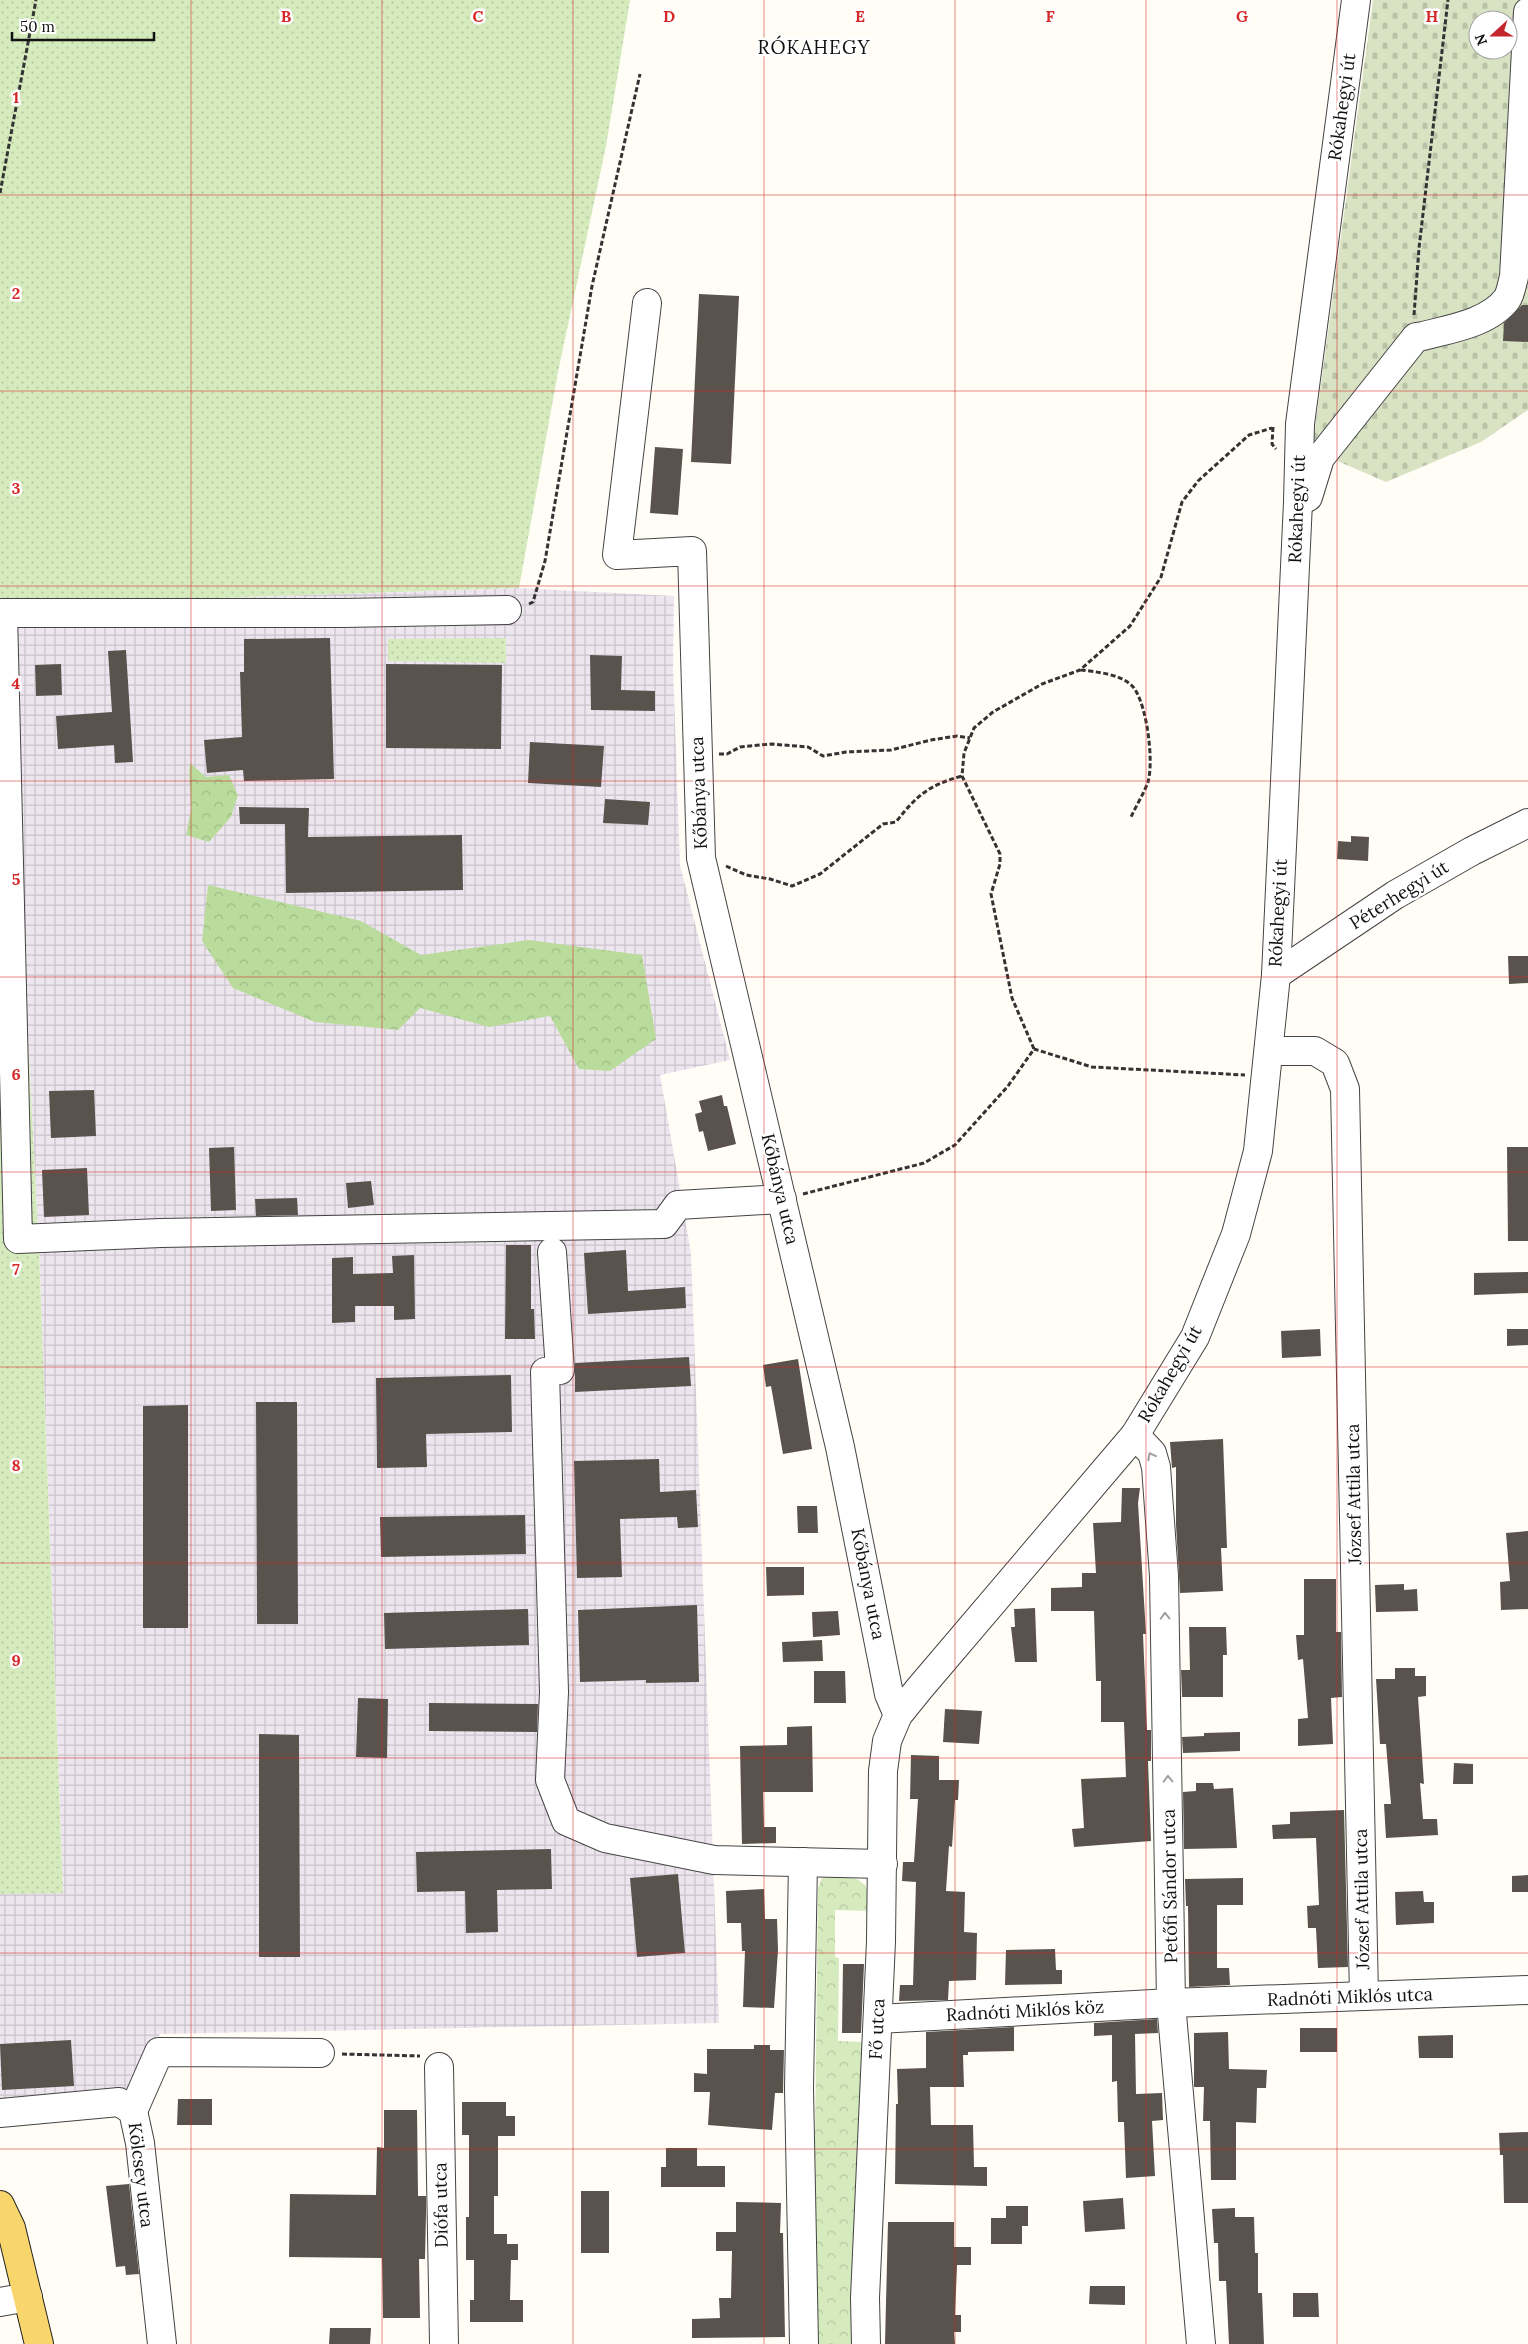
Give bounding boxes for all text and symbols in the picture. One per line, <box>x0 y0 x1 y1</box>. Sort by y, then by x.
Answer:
text: B <box>281 6 292 26</box>
text: C <box>472 6 484 26</box>
text: D <box>663 6 675 26</box>
text: E <box>855 6 865 26</box>
text: F <box>1045 6 1055 26</box>
text: G <box>1236 6 1248 26</box>
text: H <box>1426 6 1439 26</box>
scale bar <box>12 10 155 42</box>
north arrow <box>1468 10 1518 60</box>
text: 50 m <box>20 17 55 36</box>
text: N <box>1470 31 1491 48</box>
district label: RÓKAHEGY <box>758 35 870 59</box>
street label: Rókahegyi út <box>1323 52 1360 162</box>
text: 1 <box>13 87 19 107</box>
text: 2 <box>12 283 20 303</box>
street label: Rókahegyi út <box>1283 454 1310 564</box>
text: 3 <box>12 478 21 498</box>
text: 4 <box>12 673 21 693</box>
street label: Kőbánya utca <box>685 736 712 850</box>
street label: Péterhegyi út <box>1345 855 1453 934</box>
street label: Rókahegyi út <box>1263 858 1292 968</box>
text: 5 <box>12 869 21 889</box>
text: 6 <box>11 1064 21 1084</box>
street label: Kőbánya utca <box>757 1131 804 1247</box>
text: 7 <box>12 1259 20 1279</box>
street label: Rókahegyi út <box>1132 1321 1207 1426</box>
street label: József Attila utca <box>1341 1423 1366 1566</box>
one-way arrow <box>1147 1452 1157 1461</box>
text: 8 <box>11 1455 21 1475</box>
street label: Kőbánya utca <box>846 1526 891 1642</box>
one-way arrow <box>1160 1612 1170 1620</box>
text: 9 <box>11 1650 21 1670</box>
one-way arrow <box>1163 1775 1173 1782</box>
street label: Petőfi Sándor utca <box>1157 1809 1182 1963</box>
street label: József Attila utca <box>1349 1828 1374 1971</box>
street label: Radnóti Miklós utca <box>1267 1982 1433 2011</box>
street label: Radnóti Miklós köz <box>945 1995 1105 2026</box>
street label: Fő utca <box>863 1998 890 2060</box>
street label: Kölcsey utca <box>124 2121 159 2229</box>
street label: Diófa utca <box>428 2162 453 2248</box>

